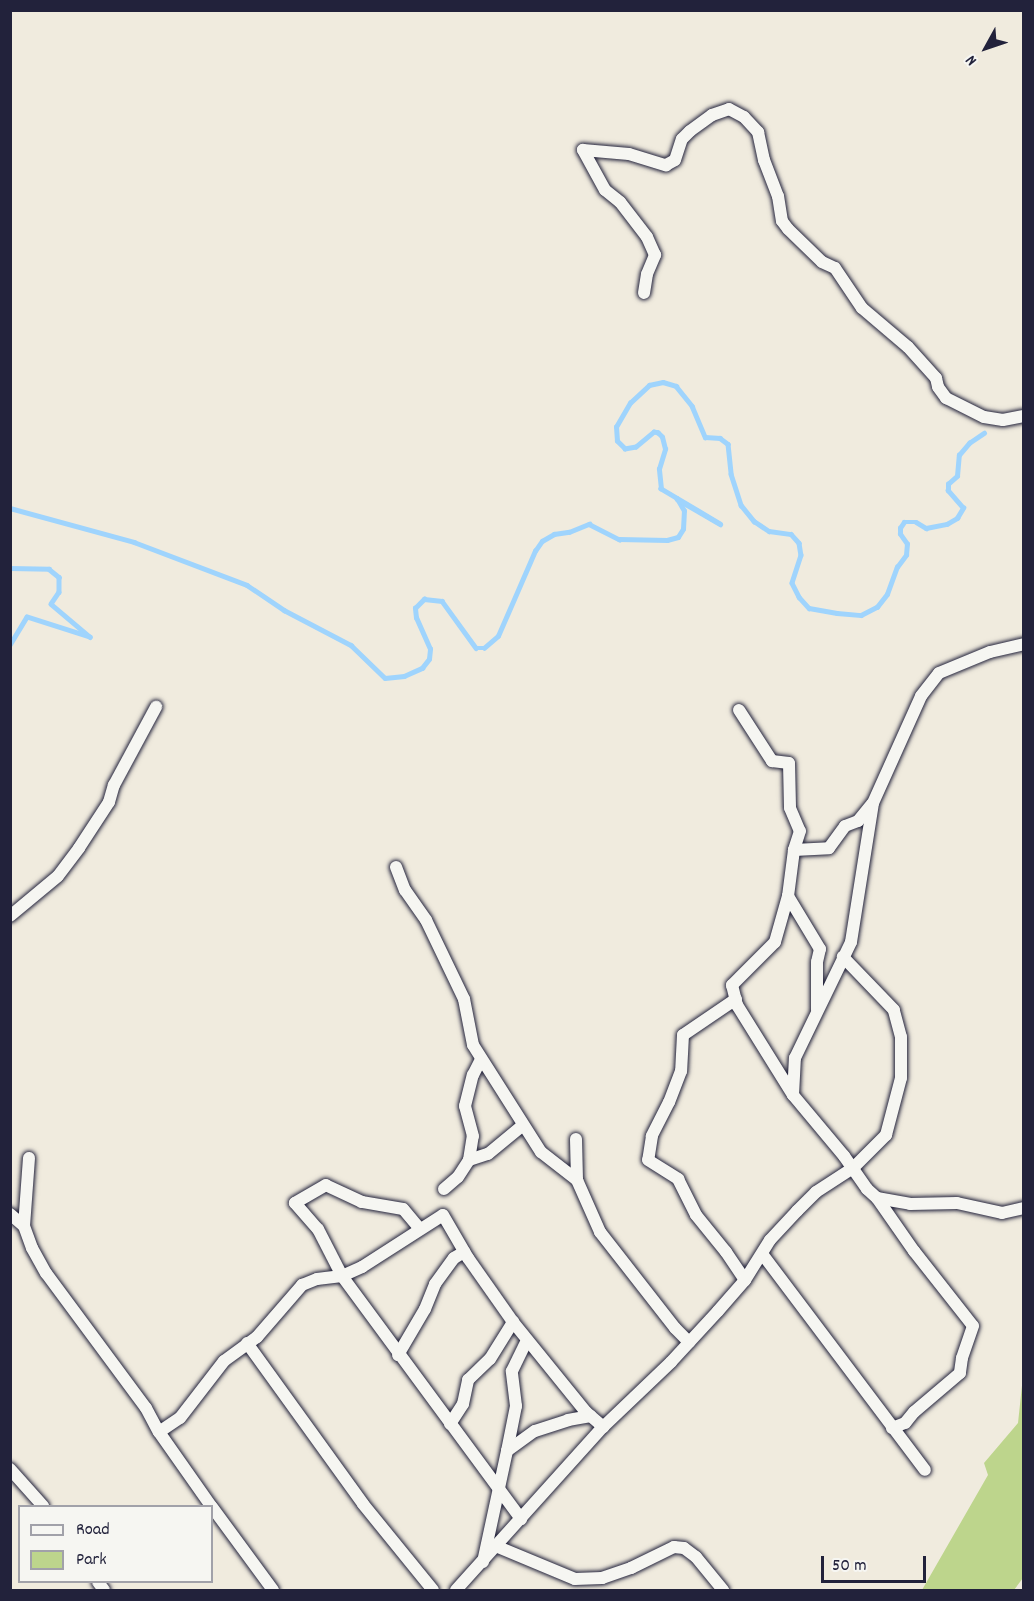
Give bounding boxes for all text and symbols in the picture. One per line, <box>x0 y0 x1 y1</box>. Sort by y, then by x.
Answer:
north arrow <box>956 18 1016 78</box>
text: N <box>960 49 983 70</box>
legend <box>18 1505 213 1583</box>
text: Road <box>76 1518 110 1543</box>
scale bar <box>824 1544 929 1582</box>
text: Park <box>76 1548 107 1573</box>
text: 50 m <box>832 1554 867 1579</box>

